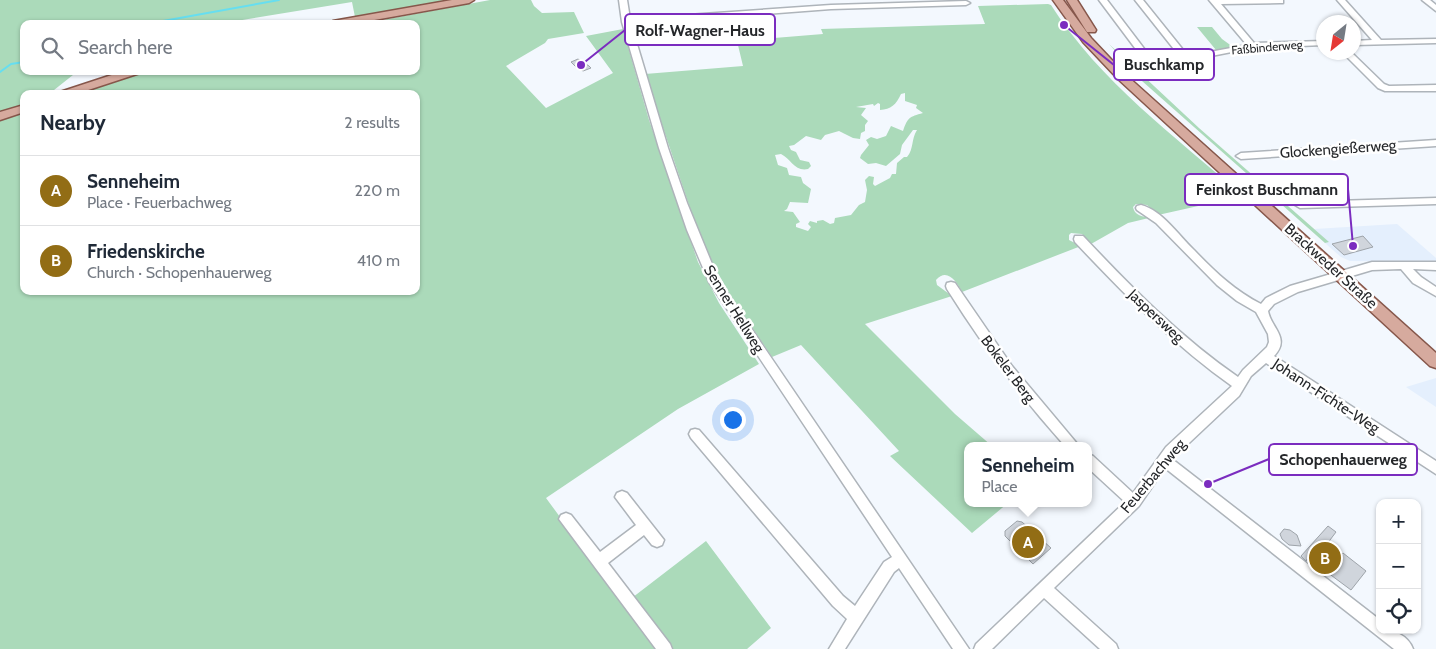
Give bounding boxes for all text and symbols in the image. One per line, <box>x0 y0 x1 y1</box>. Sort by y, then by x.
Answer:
callout: Rolf-Wagner-Haus <box>625 14 775 45</box>
north arrow <box>1316 15 1361 60</box>
search box <box>20 20 420 75</box>
text: Rolf-Wagner-Haus <box>635 21 765 40</box>
icon: search <box>38 34 66 62</box>
text: Search here <box>78 36 172 59</box>
street label: Faßbinderweg <box>1231 36 1304 58</box>
callout: Buschkamp <box>1114 49 1214 80</box>
text: Buschkamp <box>1124 55 1204 74</box>
text: Nearby <box>40 110 106 135</box>
text: 2 results <box>344 113 400 132</box>
street label: Glockengießerweg <box>1279 136 1397 162</box>
text: Senneheim <box>87 170 180 193</box>
callout: Feinkost Buschmann <box>1185 174 1348 205</box>
text: Feinkost Buschmann <box>1196 180 1338 199</box>
text: A <box>51 181 61 200</box>
text: 220 m <box>354 181 400 200</box>
text: Place · Feuerbachweg <box>87 193 231 212</box>
street label: Brackweder Straße <box>1281 220 1381 313</box>
text: Friedenskirche <box>87 240 205 263</box>
text: B <box>51 251 61 270</box>
text: 410 m <box>357 251 400 270</box>
street label: Senner Hellweg <box>700 262 768 357</box>
text: Church · Schopenhauerweg <box>87 263 272 282</box>
street label: Jaspersweg <box>1124 285 1188 347</box>
street label: Bokeler Berg <box>977 332 1039 406</box>
street label: Johann-Fichte-Weg <box>1268 354 1383 438</box>
your location <box>720 407 746 433</box>
street label: Feuerbachweg <box>1117 435 1190 517</box>
popup <box>964 442 1092 507</box>
callout: Schopenhauerweg <box>1269 444 1417 475</box>
text: Schopenhauerweg <box>1279 450 1407 469</box>
text: Senneheim <box>982 454 1074 477</box>
text: Place <box>982 477 1017 496</box>
map controls <box>1376 499 1421 634</box>
button: + <box>1376 499 1421 544</box>
pin: A <box>1012 523 1044 561</box>
pin: B <box>1309 539 1341 577</box>
button: − <box>1376 544 1421 589</box>
button: locate <box>1376 589 1421 634</box>

